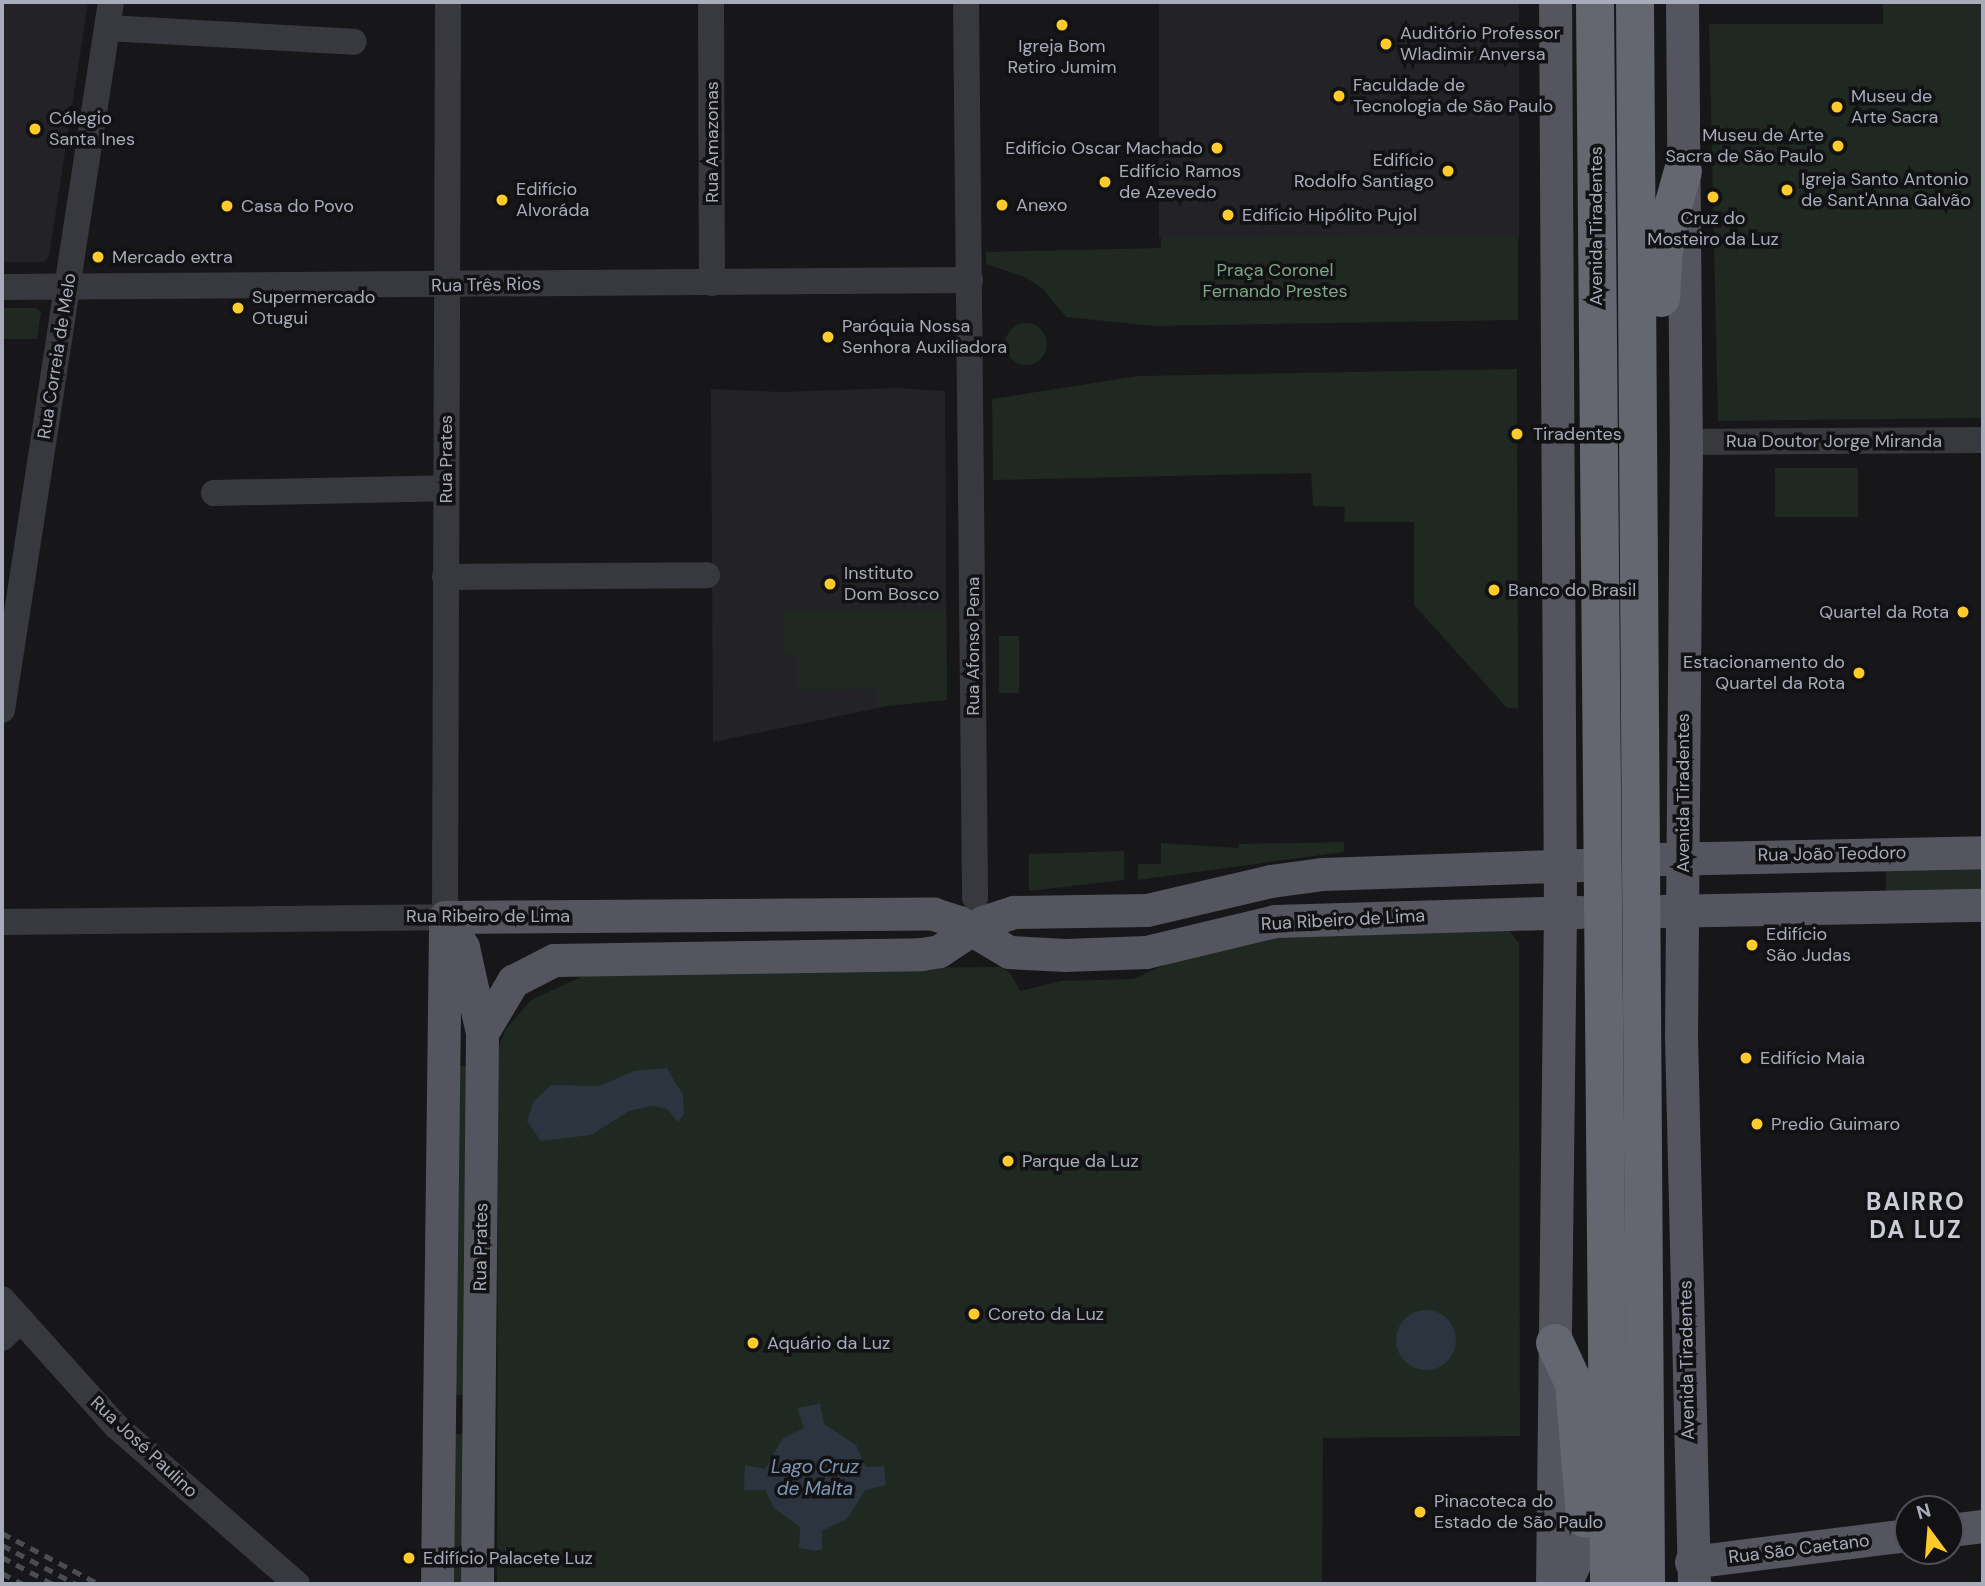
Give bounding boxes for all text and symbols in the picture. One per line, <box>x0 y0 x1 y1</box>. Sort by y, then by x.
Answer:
marker: Igreja Bom Retiro Jumim <box>1054 17 1070 33</box>
place label: Auditório Professor Wladimir Anversa <box>1400 23 1560 66</box>
place label: Igreja Bom Retiro Jumim <box>1008 36 1116 78</box>
marker: Auditório Professor Wladimir Anversa <box>1378 36 1394 52</box>
place label: Faculdade de Tecnologia de São Paulo <box>1353 75 1553 118</box>
street label: Rua Amazonas <box>701 81 723 203</box>
place label: Museu de Arte Sacra <box>1851 86 1938 128</box>
marker: Faculdade de Tecnologia de São Paulo <box>1331 88 1347 104</box>
marker: Museu de Arte Sacra <box>1829 99 1845 115</box>
place label: Cólegio Santa Ines <box>49 108 135 150</box>
marker: Cólegio Santa Ines <box>27 121 43 137</box>
place label: Museu de Arte Sacra de São Paulo <box>1665 125 1824 168</box>
place label: Edifício Oscar Machado <box>1005 137 1203 159</box>
marker: Museu de Arte Sacra de São Paulo <box>1830 138 1846 154</box>
marker: Edifício Oscar Machado <box>1209 140 1225 156</box>
street label: Avenida Tiradentes <box>1585 146 1607 306</box>
place label: Edifício Rodolfo Santiago <box>1294 150 1434 192</box>
place label: Edifício Ramos de Azevedo <box>1119 161 1241 204</box>
marker: Edifício Rodolfo Santiago <box>1440 163 1456 179</box>
place label: Igreja Santo Antonio de Sant'Anna Galvão <box>1801 169 1971 212</box>
marker: Edifício Ramos de Azevedo <box>1097 174 1113 190</box>
place label: Edifício Alvoráda <box>516 179 589 222</box>
marker: Igreja Santo Antonio de Sant'Anna Galvão <box>1779 182 1795 198</box>
marker: Cruz do Mosteiro da Luz <box>1705 189 1721 205</box>
marker: Edifício Alvoráda <box>494 192 510 208</box>
place label: Anexo <box>1016 194 1067 216</box>
place label: Casa do Povo <box>241 195 354 217</box>
marker: Anexo <box>994 197 1010 213</box>
marker: Casa do Povo <box>219 198 235 214</box>
place label: Edifício Hipólito Pujol <box>1242 204 1417 226</box>
marker: Edifício Hipólito Pujol <box>1220 207 1236 223</box>
place label: Cruz do Mosteiro da Luz <box>1647 208 1779 250</box>
place label: Mercado extra <box>112 246 233 268</box>
marker: Mercado extra <box>90 249 106 265</box>
park label: Praça Coronel Fernando Prestes <box>1202 260 1348 302</box>
street label: Rua Correia de Melo <box>33 272 81 440</box>
street label: Rua Três Rios <box>431 273 541 297</box>
place label: Supermercado Otugui <box>252 287 376 330</box>
marker: Supermercado Otugui <box>230 300 246 316</box>
place label: Paróquia Nossa Senhora Auxiliadora <box>842 316 1007 358</box>
marker: Paróquia Nossa Senhora Auxiliadora <box>820 329 836 345</box>
street label: Rua Prates <box>435 415 457 503</box>
place label: Tiradentes <box>1533 423 1622 445</box>
marker: Tiradentes <box>1507 424 1527 444</box>
street label: Rua Doutor Jorge Miranda <box>1726 430 1942 452</box>
place label: Instituto Dom Bosco <box>844 563 939 606</box>
marker: Instituto Dom Bosco <box>822 576 838 592</box>
street label: Rua Afonso Pena <box>962 577 984 715</box>
place label: Banco do Brasil <box>1508 579 1636 601</box>
marker: Banco do Brasil <box>1486 582 1502 598</box>
place label: Quartel da Rota <box>1819 601 1949 623</box>
marker: Quartel da Rota <box>1955 604 1971 620</box>
place label: Estacionamento do Quartel da Rota <box>1683 652 1845 694</box>
marker: Estacionamento do Quartel da Rota <box>1851 665 1867 681</box>
street label: Avenida Tiradentes <box>1672 713 1694 873</box>
street label: Rua João Teodoro <box>1757 842 1907 866</box>
street label: Rua Ribeiro de Lima <box>406 905 570 927</box>
street label: Rua Ribeiro de Lima <box>1260 905 1426 935</box>
place label: Edifício São Judas <box>1766 924 1851 967</box>
marker: Edifício São Judas <box>1744 937 1760 953</box>
place label: Edifício Maia <box>1760 1047 1865 1069</box>
marker: Edifício Maia <box>1738 1050 1754 1066</box>
place label: Predio Guimaro <box>1771 1113 1900 1135</box>
marker: Predio Guimaro <box>1749 1116 1765 1132</box>
place label: Parque da Luz <box>1022 1150 1139 1172</box>
marker: Parque da Luz <box>1000 1153 1016 1169</box>
district label: BAIRRO DA LUZ <box>1867 1188 1965 1244</box>
street label: Rua Prates <box>469 1203 493 1291</box>
street label: Avenida Tiradentes <box>1675 1280 1699 1440</box>
place label: Coreto da Luz <box>988 1303 1104 1325</box>
marker: Coreto da Luz <box>966 1306 982 1322</box>
place label: Aquário da Luz <box>767 1332 890 1354</box>
marker: Aquário da Luz <box>745 1335 761 1351</box>
street label: Rua José Paulino <box>86 1392 202 1502</box>
water label: Lago Cruz de Malta <box>771 1456 859 1500</box>
place label: Pinacoteca do Estado de São Paulo <box>1434 1491 1603 1534</box>
north arrow <box>1894 1495 1964 1565</box>
text: N <box>1914 1497 1934 1525</box>
marker: Pinacoteca do Estado de São Paulo <box>1412 1504 1428 1520</box>
street label: Rua São Caetano <box>1727 1530 1871 1568</box>
place label: Edifício Palacete Luz <box>423 1547 593 1569</box>
marker: Edifício Palacete Luz <box>401 1550 417 1566</box>

